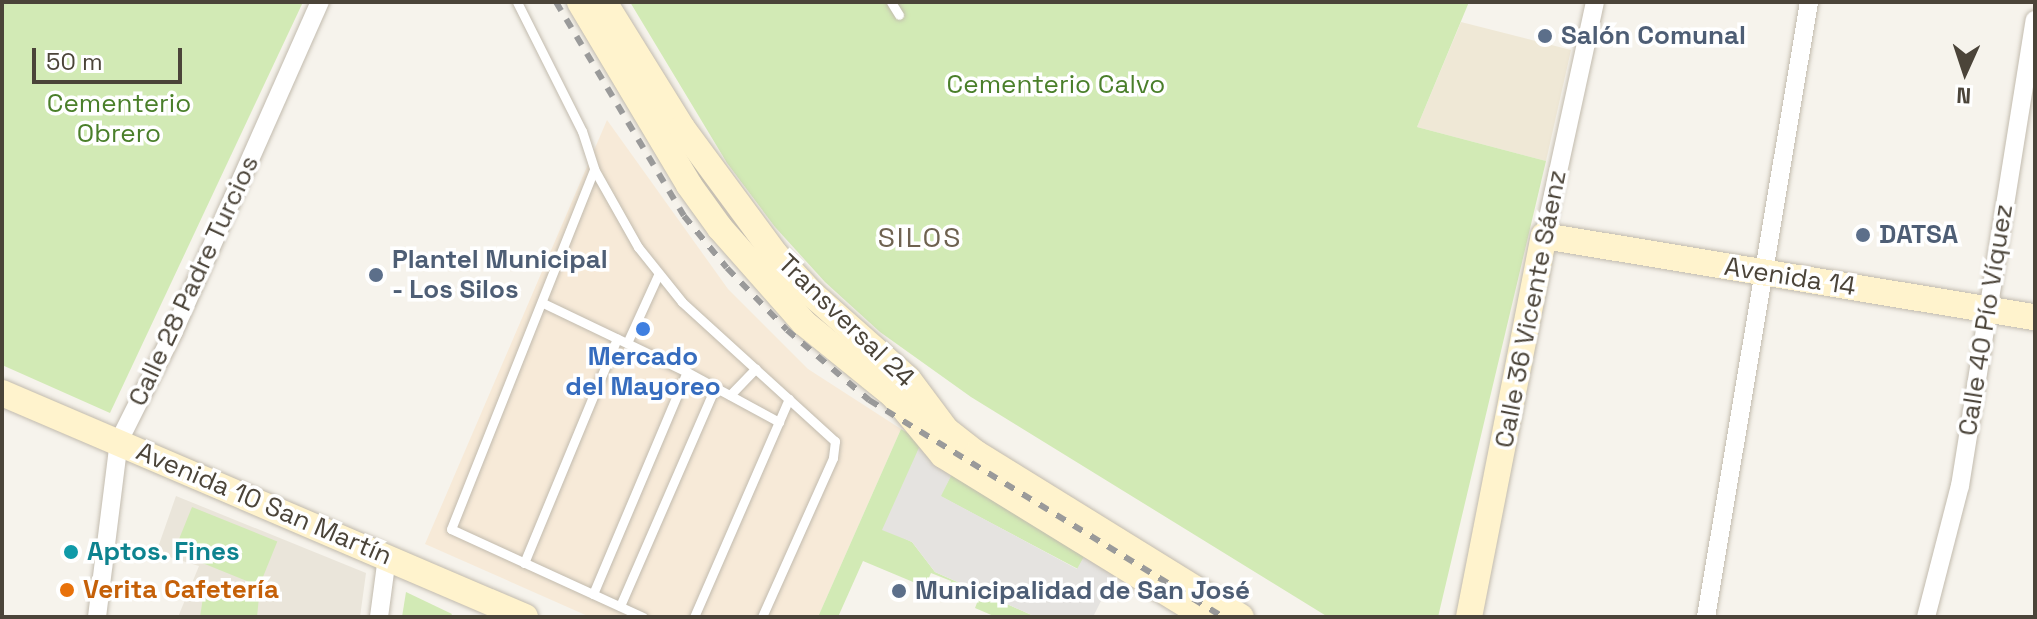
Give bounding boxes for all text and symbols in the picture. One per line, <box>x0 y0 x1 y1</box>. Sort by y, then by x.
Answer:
place label: Salón Comunal <box>1561 20 1746 52</box>
marker: Salón Comunal <box>1536 27 1554 45</box>
scale bar <box>36 32 186 82</box>
north arrow <box>1925 32 2005 112</box>
text: 50 m <box>46 46 103 77</box>
park label: Cementerio Calvo <box>947 69 1165 101</box>
text: N <box>1956 82 1972 110</box>
park label: Cementerio Obrero <box>47 88 191 150</box>
street label: Calle 28 Padre Turcios <box>122 151 266 411</box>
street label: Calle 36 Vicente Sáenz <box>1489 167 1573 451</box>
street label: Calle 40 Pío Víquez <box>1952 202 2020 438</box>
place label: DATSA <box>1879 219 1958 251</box>
district label: SILOS <box>878 220 962 254</box>
marker: DATSA <box>1854 226 1872 244</box>
place label: Plantel Municipal - Los Silos <box>392 244 608 306</box>
street label: Transversal 24 <box>771 248 921 394</box>
street label: Avenida 14 <box>1722 251 1858 303</box>
marker: Plantel Municipal - Los Silos <box>367 266 385 284</box>
marker: Mercado del Mayoreo <box>634 320 652 338</box>
place label: Mercado del Mayoreo <box>565 341 721 402</box>
street label: Avenida 10 San Martín <box>131 436 397 572</box>
place label: Aptos. Fines <box>87 536 240 568</box>
marker: Aptos. Fines <box>62 543 80 561</box>
place label: Verita Cafetería <box>83 574 279 606</box>
place label: Municipalidad de San José <box>915 575 1250 607</box>
marker: Verita Cafetería <box>58 581 76 599</box>
marker: Municipalidad de San José <box>890 582 908 600</box>

